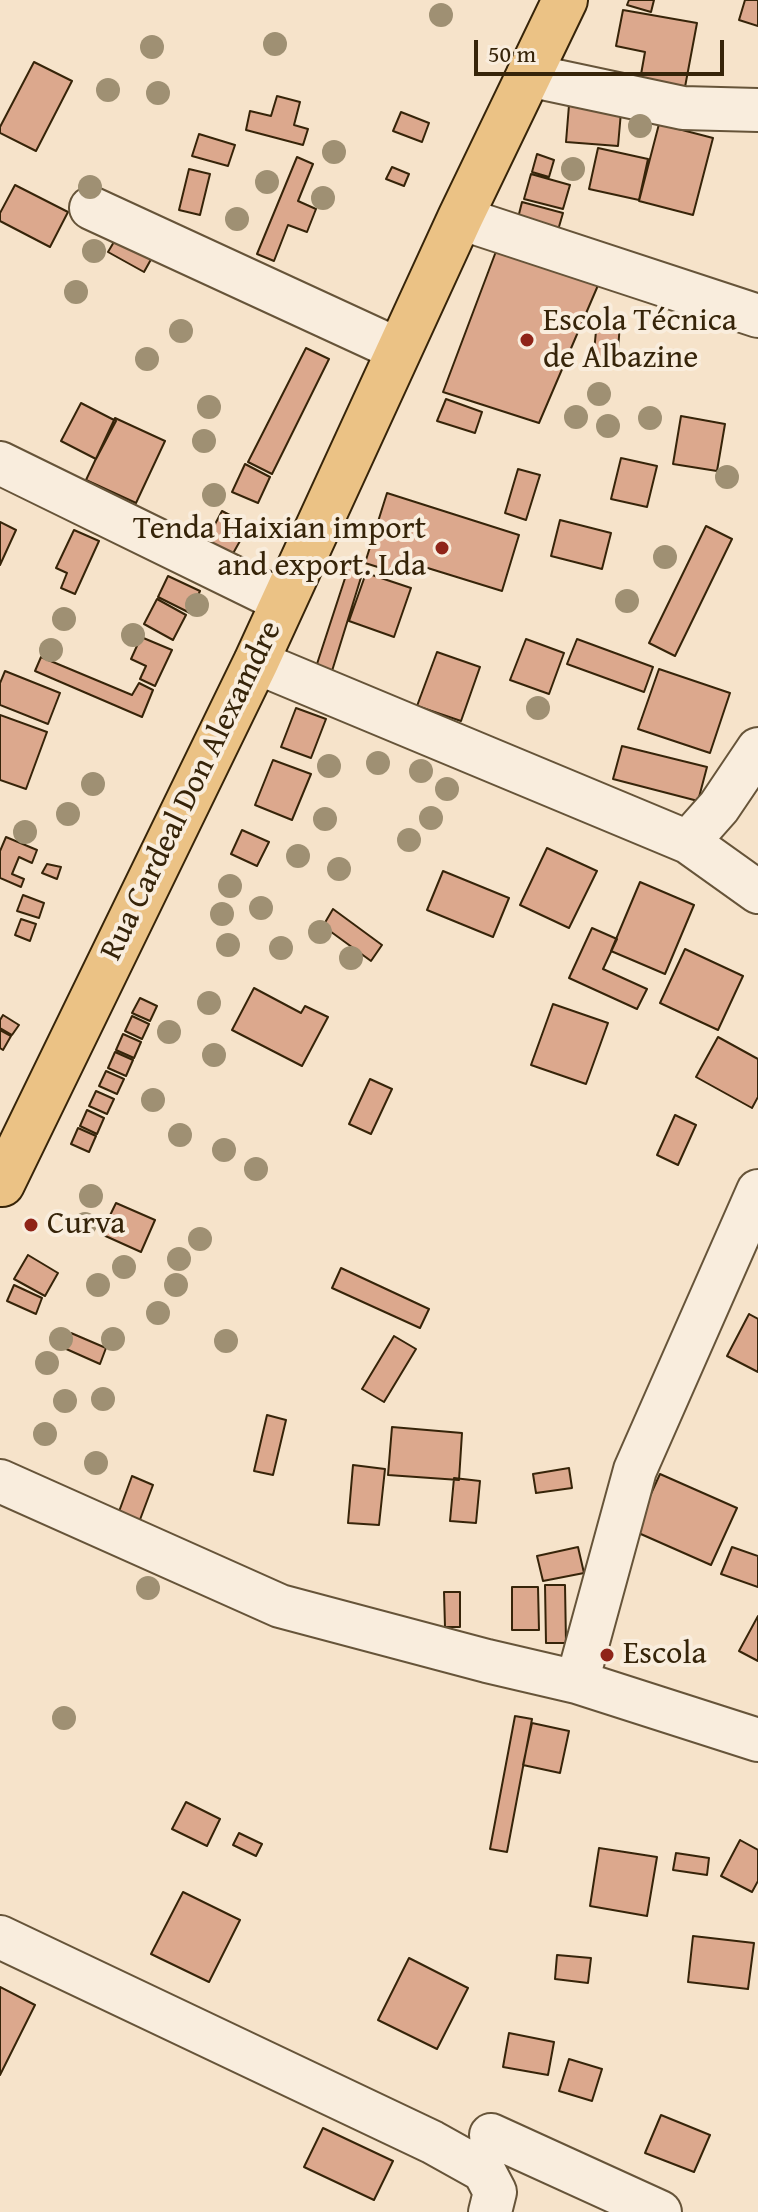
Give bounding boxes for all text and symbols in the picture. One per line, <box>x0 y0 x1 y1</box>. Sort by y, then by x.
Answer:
scale bar <box>478 24 728 74</box>
text: 50 m <box>488 36 536 71</box>
place label: Escola Técnica de Albazine <box>543 303 737 378</box>
marker: Escola Técnica de Albazine <box>518 331 536 349</box>
place label: Tenda Haixian import and export. Lda <box>133 511 426 586</box>
marker: Tenda Haixian import and export. Lda <box>433 539 451 557</box>
street label: Rua Cardeal Don Alexamdre <box>93 615 291 967</box>
place label: Curva <box>47 1206 125 1244</box>
marker: Curva <box>22 1216 40 1234</box>
place label: Escola <box>623 1636 707 1674</box>
marker: Escola <box>598 1646 616 1664</box>

